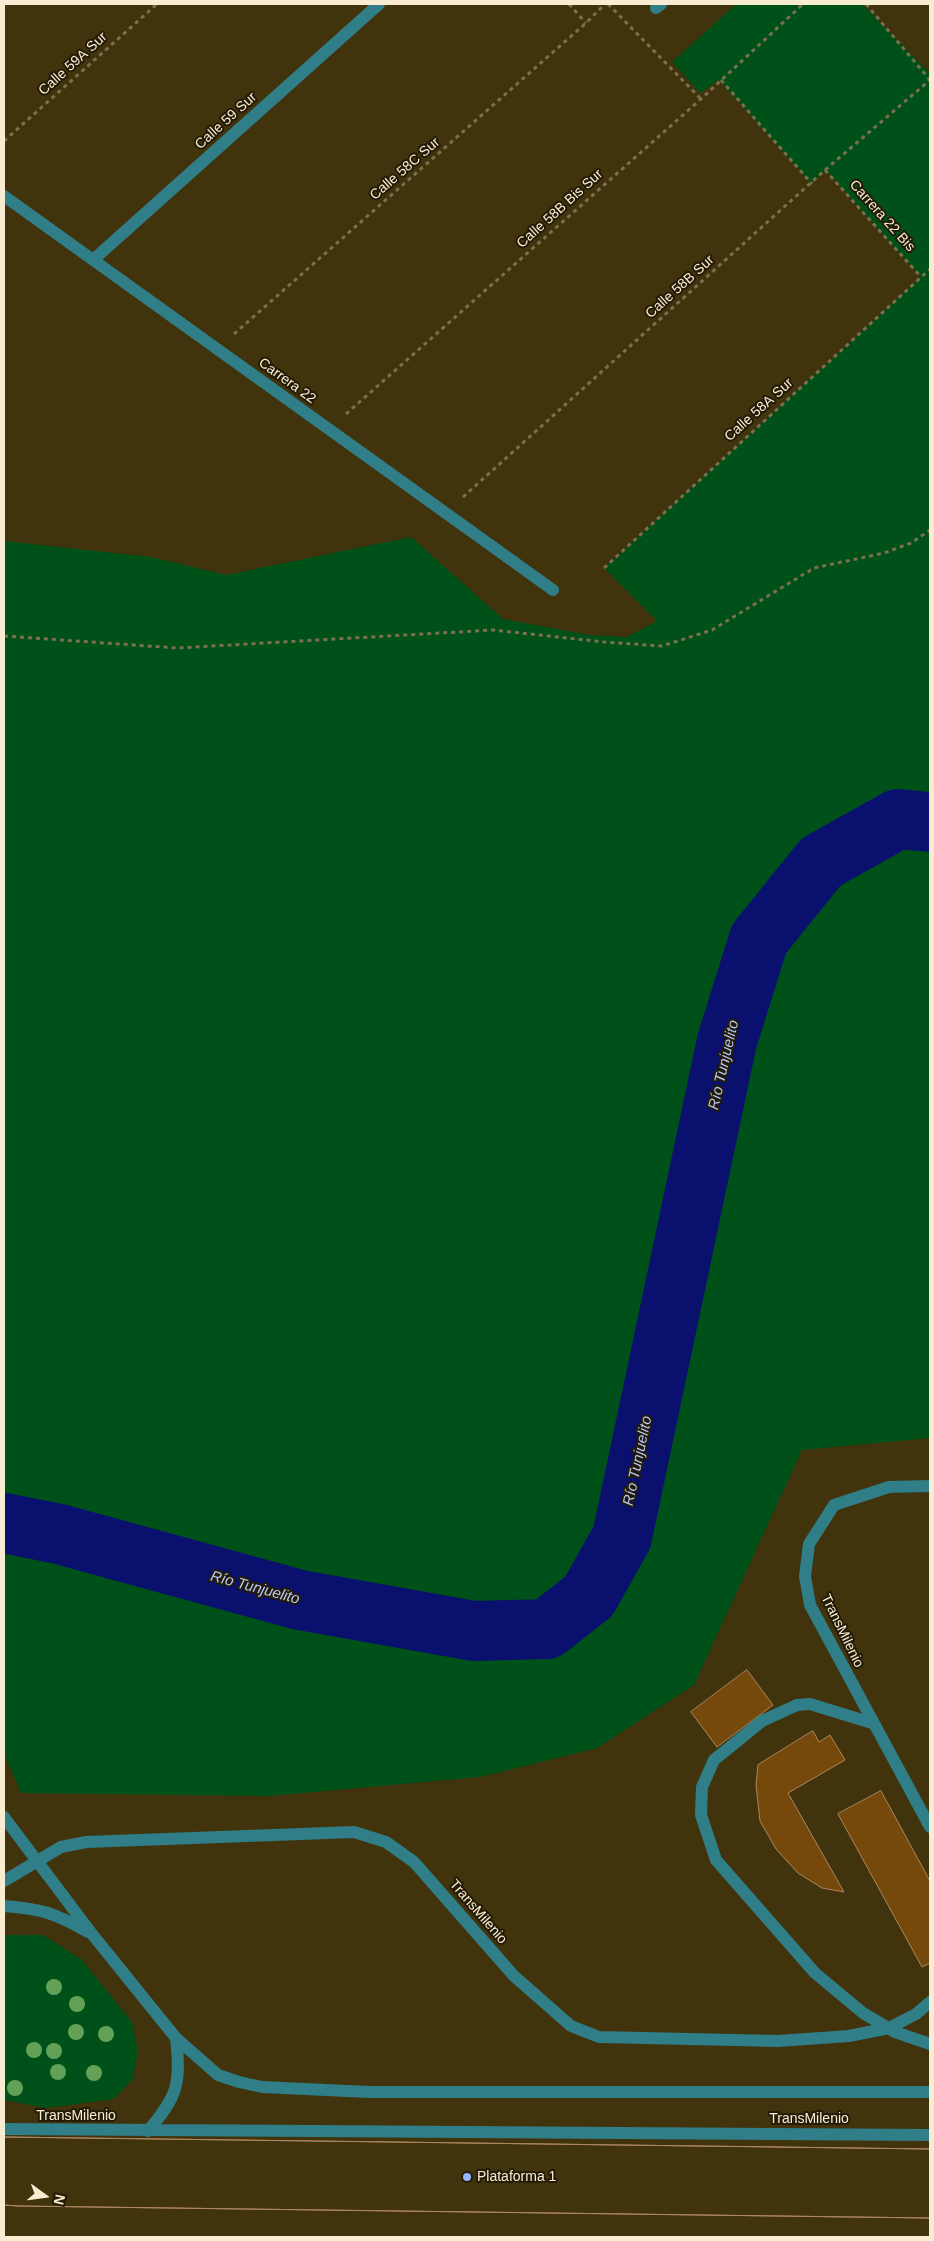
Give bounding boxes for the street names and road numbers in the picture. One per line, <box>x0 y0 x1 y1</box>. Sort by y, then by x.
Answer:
street label: Calle 59A Sur <box>35 29 111 99</box>
street label: Calle 59 Sur <box>192 89 260 153</box>
street label: Calle 58C Sur <box>367 134 443 204</box>
street label: Calle 58B Bis Sur <box>514 166 606 252</box>
street label: Carrera 22 Bis <box>846 177 918 255</box>
street label: Calle 58B Sur <box>642 252 718 322</box>
street label: Carrera 22 <box>255 355 319 407</box>
street label: Calle 58A Sur <box>721 375 797 445</box>
street label: TransMilenio <box>817 1592 867 1670</box>
street label: TransMilenio <box>446 1876 510 1948</box>
street label: TransMilenio <box>36 2108 116 2124</box>
street label: TransMilenio <box>769 2111 849 2127</box>

